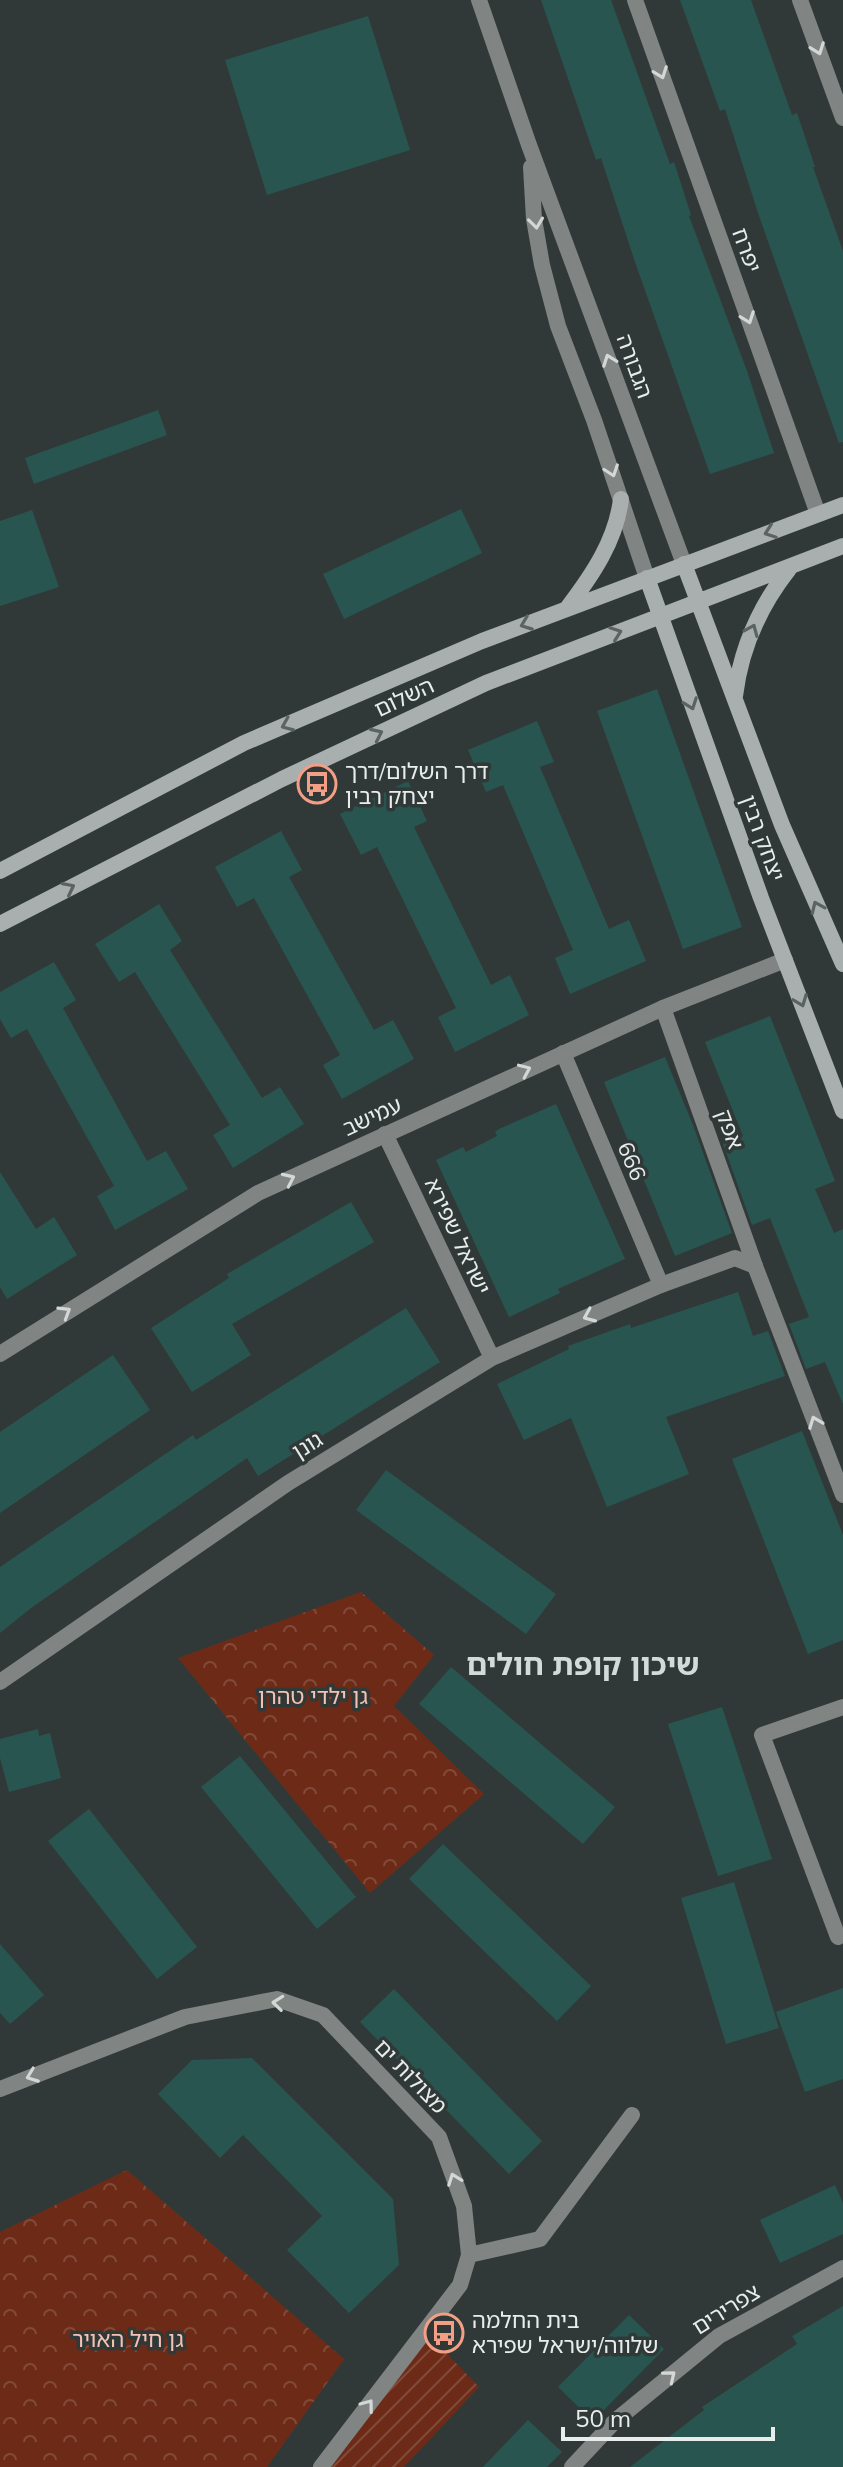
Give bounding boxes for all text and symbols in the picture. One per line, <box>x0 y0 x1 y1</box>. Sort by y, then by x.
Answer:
one-way arrow <box>808 41 825 55</box>
one-way arrow <box>651 66 667 80</box>
one-way arrow <box>527 217 544 230</box>
street label: יפרח <box>726 224 768 276</box>
one-way arrow <box>738 311 755 325</box>
street label: הגבורה <box>610 330 660 402</box>
one-way arrow <box>602 353 619 367</box>
one-way arrow <box>602 463 618 477</box>
one-way arrow <box>764 522 778 539</box>
one-way arrow <box>520 614 534 631</box>
one-way arrow <box>742 623 758 638</box>
one-way arrow <box>608 627 622 643</box>
street label: השלום <box>370 671 438 723</box>
one-way arrow <box>681 696 698 710</box>
one-way arrow <box>281 715 295 731</box>
one-way arrow <box>369 728 383 744</box>
place label: דרך השלום/דרך יצחק רבין <box>345 757 488 810</box>
bus stop icon: דרך השלום/דרך יצחק רבין <box>296 763 338 805</box>
street label: יצחק רבין <box>734 791 792 885</box>
one-way arrow <box>61 882 76 898</box>
one-way arrow <box>811 901 827 916</box>
one-way arrow <box>791 993 808 1007</box>
one-way arrow <box>517 1064 531 1080</box>
street label: עמישב <box>338 1090 406 1142</box>
street label: אפק <box>710 1105 750 1153</box>
street label: 666 <box>611 1137 653 1185</box>
one-way arrow <box>280 1173 295 1189</box>
street label: ישראל שפירא <box>419 1173 497 1299</box>
one-way arrow <box>56 1306 71 1321</box>
one-way arrow <box>583 1307 597 1323</box>
one-way arrow <box>808 1416 825 1430</box>
street label: גונן <box>287 1425 327 1465</box>
district label: שיכון קופת חולים <box>466 1645 700 1683</box>
park label: גן ילדי טהרן <box>258 1682 368 1710</box>
one-way arrow <box>272 1994 285 2011</box>
street label: מצולות ים <box>369 2033 453 2119</box>
one-way arrow <box>26 2066 40 2083</box>
one-way arrow <box>447 2173 464 2187</box>
street label: צפרירים <box>687 2277 765 2341</box>
place label: בית החלמה שלווה/ישראל שפירא <box>472 2306 658 2359</box>
bus stop icon: בית החלמה שלווה/ישראל שפירא <box>423 2312 465 2354</box>
park label: גן חיל האויר <box>72 2325 184 2353</box>
one-way arrow <box>661 2371 675 2386</box>
scale bar <box>563 2391 773 2441</box>
one-way arrow <box>359 2399 373 2413</box>
text: 50 m <box>575 2403 631 2433</box>

